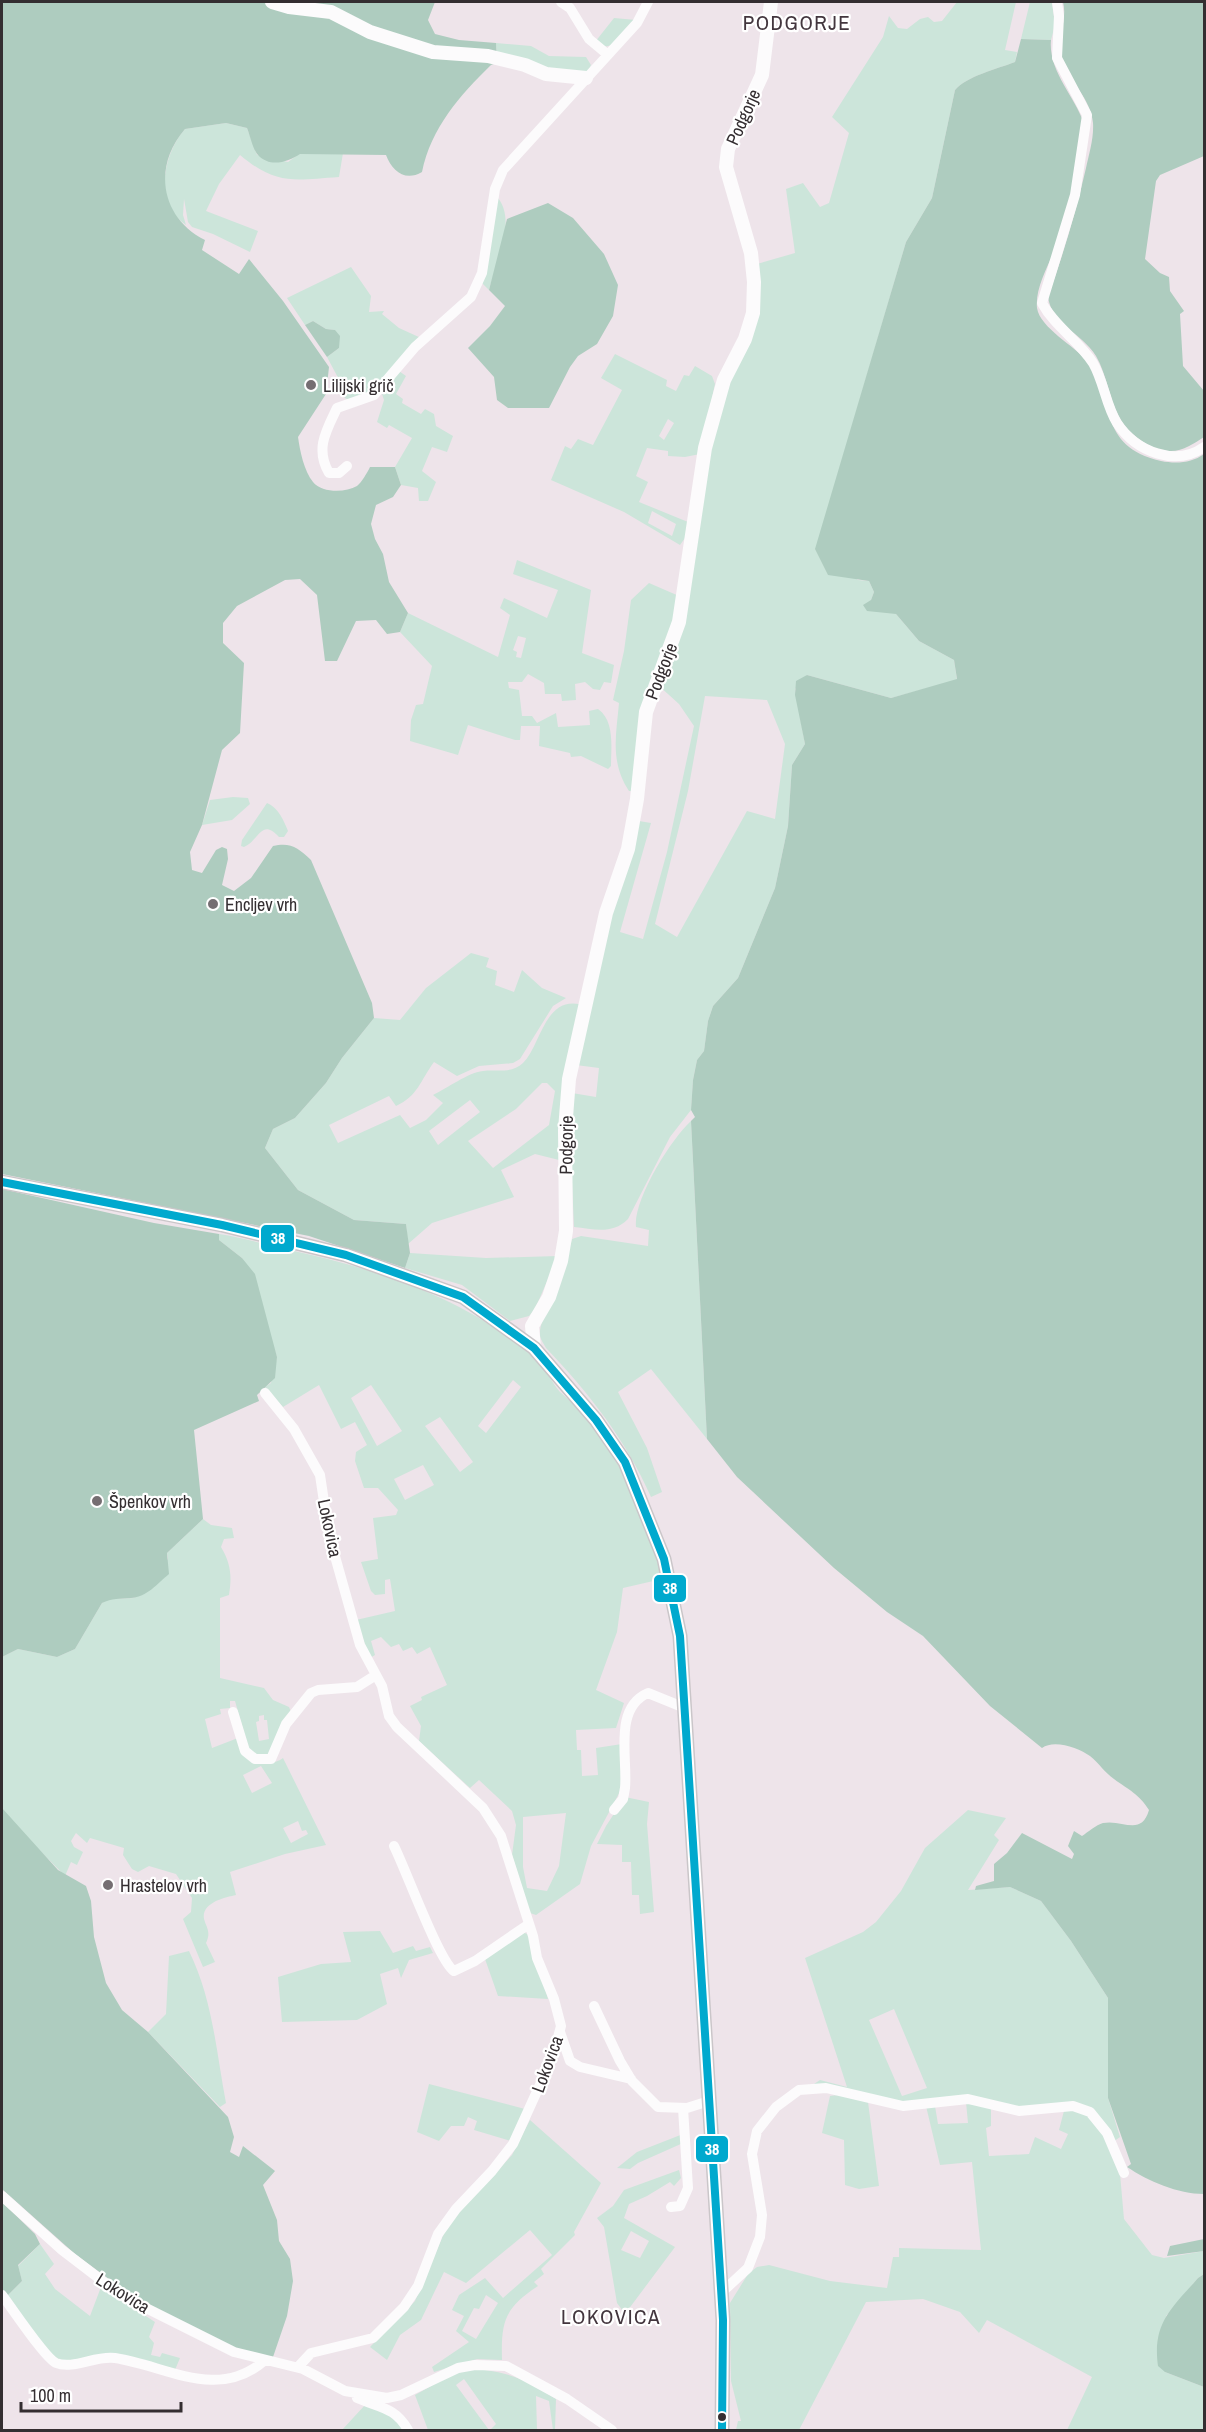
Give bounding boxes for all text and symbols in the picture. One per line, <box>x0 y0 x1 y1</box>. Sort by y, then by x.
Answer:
district label: PODGORJE <box>743 8 851 37</box>
street label: Podgorje <box>720 85 766 149</box>
place label: Lilijski grič <box>323 373 394 398</box>
marker: Lilijski grič <box>304 378 318 392</box>
street label: Podgorje <box>639 639 683 703</box>
place label: Encljev vrh <box>225 892 297 917</box>
marker: Encljev vrh <box>206 897 220 911</box>
street label: Podgorje <box>553 1115 579 1175</box>
line badge: 38 <box>260 1224 295 1253</box>
text: 38 <box>271 1227 285 1249</box>
place label: Špenkov vrh <box>109 1489 191 1514</box>
marker: Špenkov vrh <box>90 1494 104 1508</box>
street label: Lokovica <box>312 1497 348 1559</box>
line badge: 38 <box>653 1574 687 1603</box>
text: 38 <box>663 1577 677 1599</box>
place label: Hrastelov vrh <box>120 1873 207 1898</box>
marker: Hrastelov vrh <box>101 1878 115 1892</box>
street label: Lokovica <box>525 2032 569 2096</box>
line badge: 38 <box>695 2135 729 2163</box>
text: 38 <box>705 2138 719 2160</box>
street label: Lokovica <box>91 2267 155 2319</box>
district label: LOKOVICA <box>561 2302 661 2331</box>
scale bar <box>21 2375 182 2413</box>
text: 100 m <box>30 2383 71 2408</box>
unlabelled marker <box>716 2411 728 2423</box>

